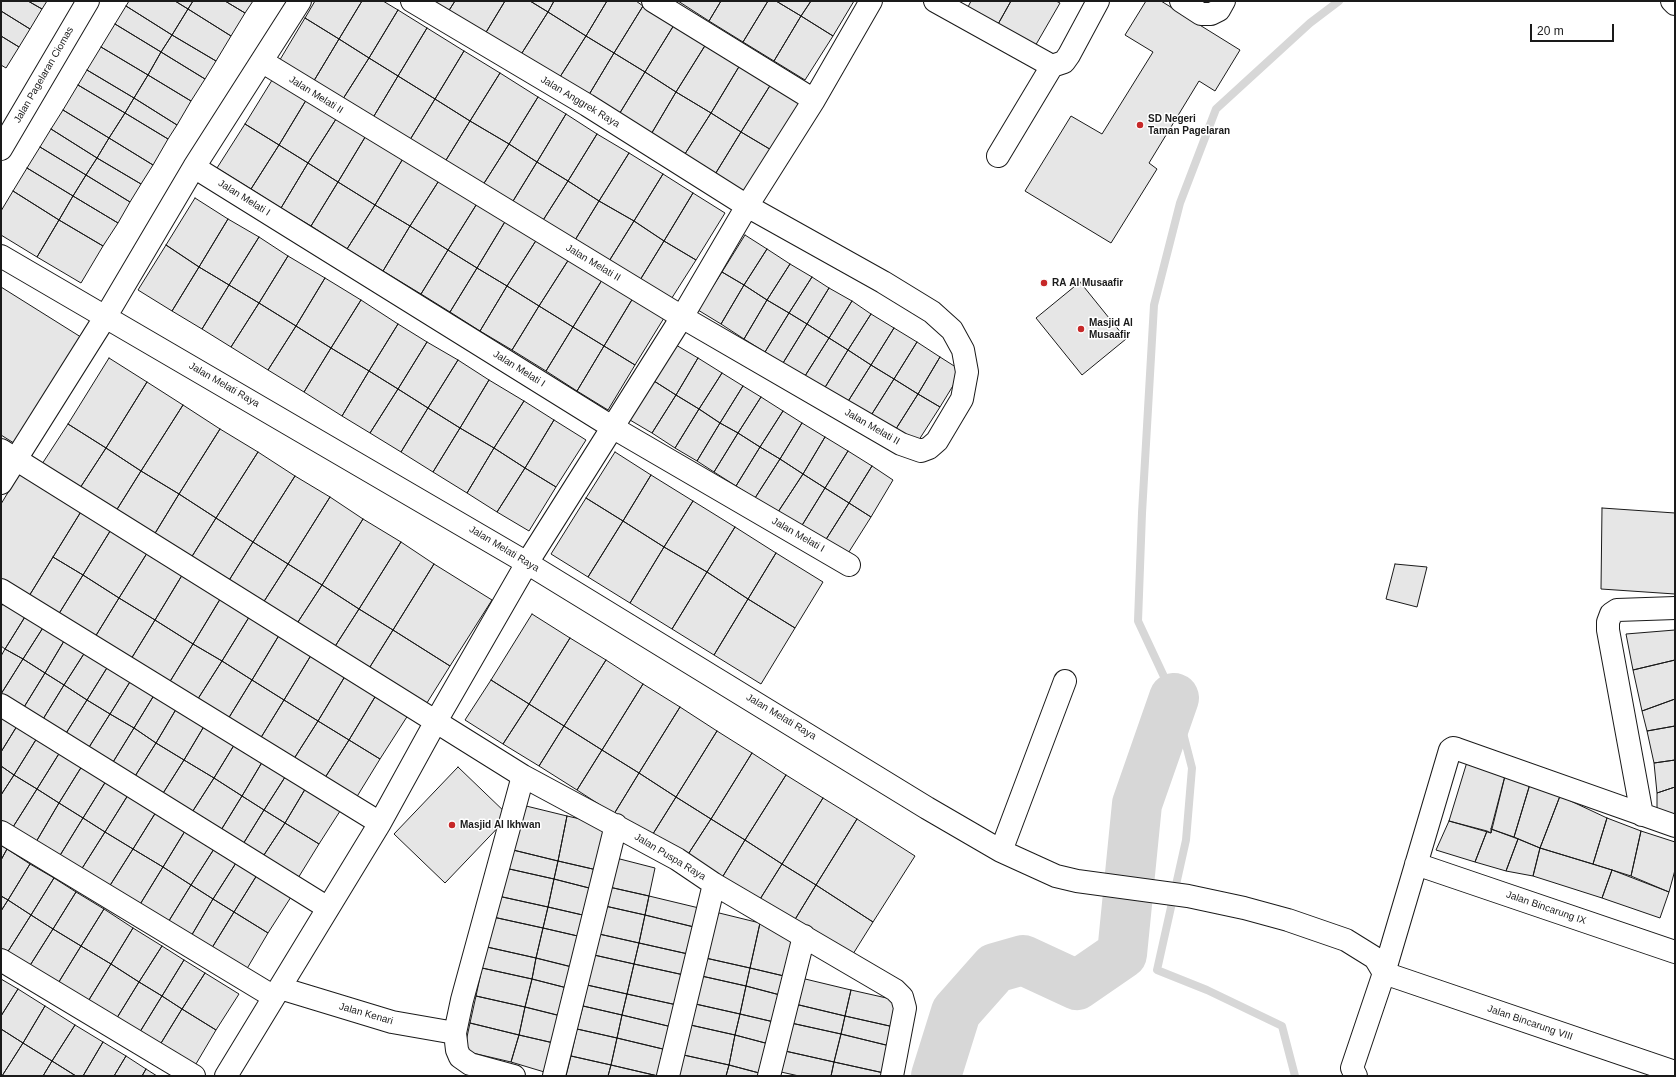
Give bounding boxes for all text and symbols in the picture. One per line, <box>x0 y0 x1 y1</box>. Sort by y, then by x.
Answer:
scale bar <box>1532 16 1616 42</box>
text: 20 m <box>1537 24 1564 38</box>
street label: Jalan Pagelaran Ciomas <box>12 25 76 125</box>
street label: Jalan Melati II <box>287 74 345 116</box>
street label: Jalan Anggrek Raya <box>538 74 622 130</box>
place label: SD Negeri Taman Pagelaran <box>1148 113 1230 136</box>
marker: SD Negeri Taman Pagelaran <box>1135 120 1145 130</box>
street label: Jalan Melati I <box>216 177 272 219</box>
street label: Jalan Melati II <box>563 242 623 284</box>
place label: RA Al Musaafir <box>1052 277 1123 289</box>
marker: RA Al Musaafir <box>1039 278 1049 288</box>
place label: Masjid Al Musaafir <box>1089 317 1133 340</box>
marker: Masjid Al Musaafir <box>1076 324 1086 334</box>
street label: Jalan Melati I <box>491 348 547 390</box>
street label: Jalan Melati Raya <box>187 360 261 410</box>
street label: Jalan Melati II <box>842 406 902 448</box>
street label: Jalan Melati I <box>769 515 827 555</box>
street label: Jalan Melati Raya <box>467 523 541 575</box>
street label: Jalan Melati Raya <box>744 691 818 743</box>
place label: Masjid Al Ikhwan <box>460 819 541 831</box>
marker: Masjid Al Ikhwan <box>447 820 457 830</box>
street label: Jalan Puspa Raya <box>632 831 708 883</box>
street label: Jalan Bincarung IX <box>1504 889 1588 927</box>
street label: Jalan Kenari <box>338 1001 394 1027</box>
street label: Jalan Bincarung VIII <box>1486 1003 1574 1043</box>

